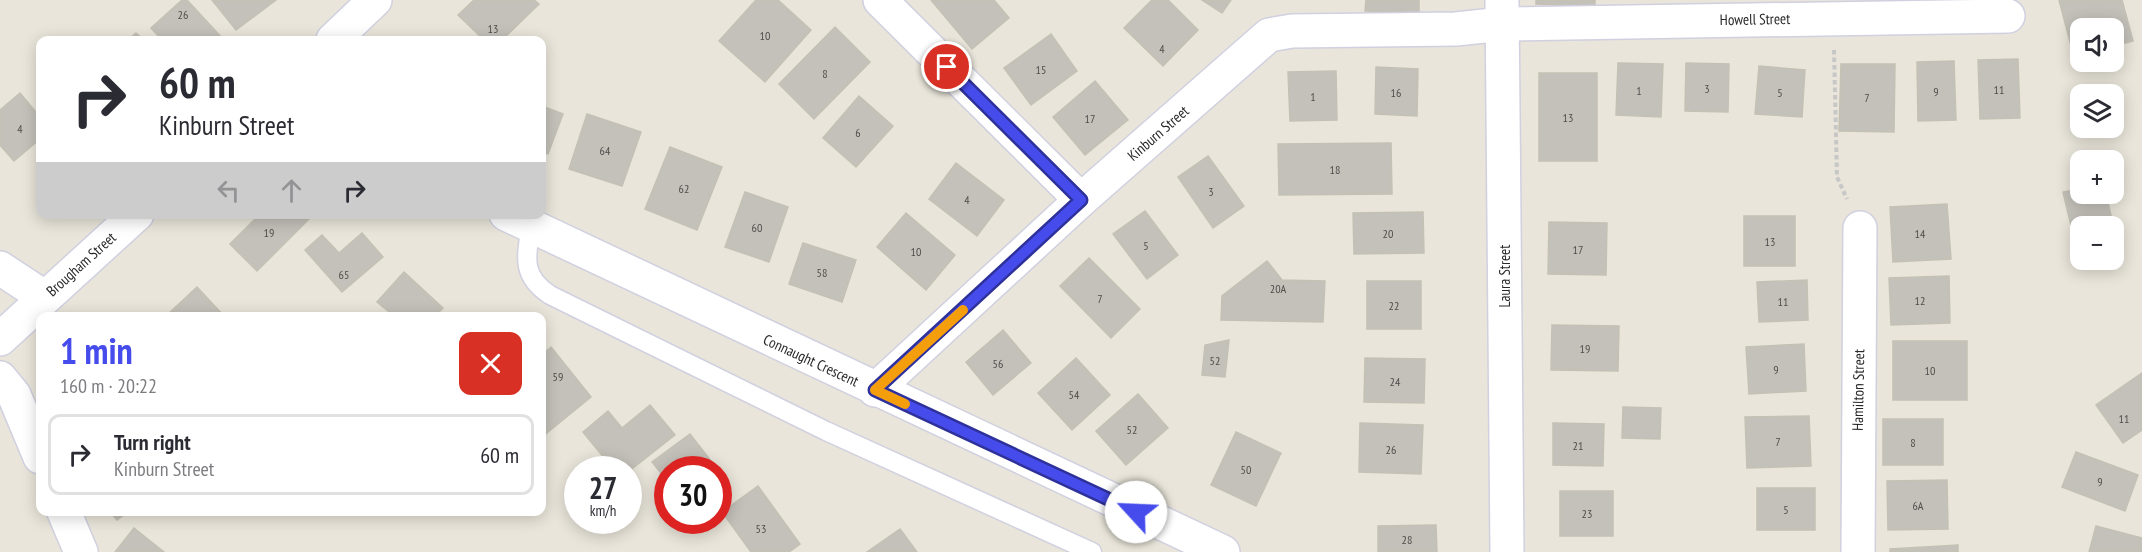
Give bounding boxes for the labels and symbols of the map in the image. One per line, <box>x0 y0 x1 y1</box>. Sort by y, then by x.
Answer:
house number: 26 <box>178 7 188 22</box>
street label: Howell Street <box>1720 9 1790 29</box>
house number: 13 <box>488 21 498 36</box>
house number: 10 <box>760 28 770 43</box>
pin <box>921 41 972 92</box>
house number: 4 <box>1159 41 1165 56</box>
house number: 15 <box>1036 62 1046 77</box>
house number: 8 <box>822 66 828 81</box>
house number: 3 <box>1704 81 1710 96</box>
house number: 11 <box>1994 82 2004 97</box>
house number: 1 <box>1636 83 1642 98</box>
house number: 9 <box>1933 84 1939 99</box>
house number: 16 <box>1391 85 1401 100</box>
house number: 5 <box>1777 85 1783 100</box>
house number: 1 <box>1310 89 1316 104</box>
house number: 7 <box>1864 90 1870 105</box>
street label: Kinburn Street <box>1123 101 1193 165</box>
house number: 13 <box>1563 110 1573 125</box>
house number: 17 <box>1085 111 1095 126</box>
house number: 4 <box>17 121 23 136</box>
house number: 6 <box>855 125 861 140</box>
house number: 64 <box>600 143 611 158</box>
house number: 18 <box>1330 162 1340 177</box>
house number: 62 <box>679 181 689 196</box>
house number: 3 <box>1208 184 1214 199</box>
house number: 4 <box>964 192 970 207</box>
house number: 60 <box>752 220 762 235</box>
house number: 19 <box>264 225 274 240</box>
house number: 20 <box>1383 226 1393 241</box>
house number: 14 <box>1915 226 1926 241</box>
street label: Brougham Street <box>42 228 120 300</box>
house number: 13 <box>1765 234 1775 249</box>
house number: 5 <box>1143 238 1149 253</box>
house number: 17 <box>1573 242 1583 257</box>
house number: 10 <box>911 244 921 259</box>
street label: Laura Street <box>1495 245 1514 307</box>
house number: 58 <box>817 265 827 280</box>
house number: 65 <box>339 267 349 282</box>
house number: 20A <box>1270 281 1287 296</box>
house number: 7 <box>1097 291 1103 306</box>
house number: 12 <box>1915 293 1925 308</box>
house number: 11 <box>1778 294 1788 309</box>
house number: 22 <box>1389 298 1399 313</box>
street label: Connaught Crescent <box>760 330 862 390</box>
house number: 19 <box>1580 341 1590 356</box>
street label: Hamilton Street <box>1848 349 1868 431</box>
house number: 52 <box>1210 353 1220 368</box>
house number: 56 <box>993 356 1003 371</box>
house number: 9 <box>1773 362 1779 377</box>
house number: 10 <box>1925 363 1935 378</box>
house number: 59 <box>553 369 563 384</box>
house number: 24 <box>1390 374 1401 389</box>
house number: 54 <box>1069 387 1080 402</box>
house number: 11 <box>2119 411 2129 426</box>
house number: 52 <box>1127 422 1137 437</box>
house number: 7 <box>1775 434 1781 449</box>
house number: 8 <box>1910 435 1916 450</box>
house number: 21 <box>1573 438 1583 453</box>
house number: 26 <box>1386 442 1396 457</box>
speed limit sign: 30 <box>654 456 732 534</box>
house number: 50 <box>1241 462 1251 477</box>
house number: 9 <box>2097 474 2103 489</box>
position arrow <box>1104 480 1168 544</box>
house number: 6A <box>1912 498 1924 513</box>
house number: 5 <box>1783 502 1789 517</box>
house number: 23 <box>1582 506 1592 521</box>
house number: 53 <box>756 521 766 536</box>
house number: 28 <box>1402 532 1412 547</box>

